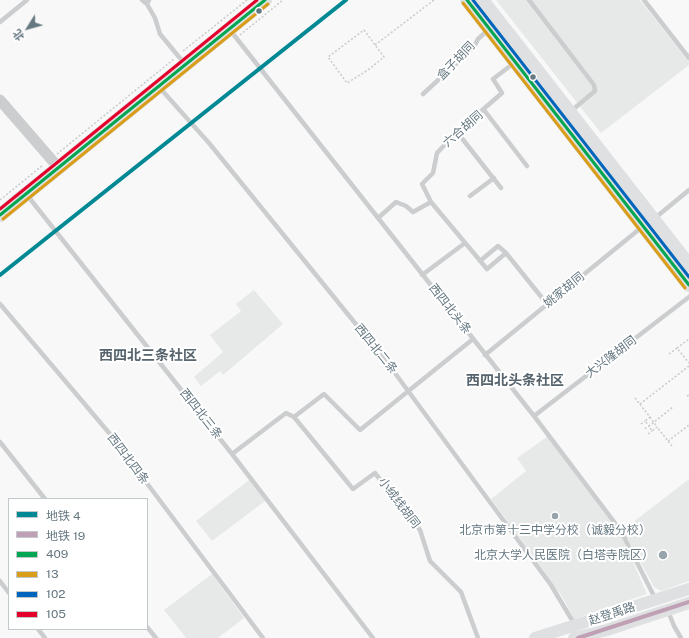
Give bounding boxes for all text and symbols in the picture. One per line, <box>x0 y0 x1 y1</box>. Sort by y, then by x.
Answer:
unlabelled marker <box>254 6 264 16</box>
north arrow <box>8 8 48 48</box>
text: 北 <box>10 27 27 43</box>
street label: 盒子胡同 <box>434 39 478 83</box>
unlabelled marker <box>528 72 538 82</box>
street label: 六合胡同 <box>440 108 486 150</box>
street label: 姚家胡同 <box>541 269 587 311</box>
street label: 西四北头条 <box>426 281 474 337</box>
street label: 西四北二条 <box>352 321 400 377</box>
street label: 大兴隆胡同 <box>583 333 639 381</box>
district label: 西四北三条社区 <box>99 348 197 364</box>
district label: 西四北头条社区 <box>466 373 564 389</box>
street label: 西四北三条 <box>177 386 225 442</box>
street label: 西四北四条 <box>104 431 152 487</box>
street label: 小绒线胡同 <box>375 475 423 531</box>
legend <box>8 498 148 630</box>
text: 地铁 4 <box>46 509 80 523</box>
marker: 北京市第十三中学分校（诚毅分校） <box>550 511 560 521</box>
place label: 北京市第十三中学分校（诚毅分校） <box>459 523 651 537</box>
text: 地铁 19 <box>46 529 85 543</box>
text: 409 <box>46 547 68 561</box>
place label: 北京大学人民医院（白塔寺院区） <box>474 548 654 562</box>
marker: 北京大学人民医院（白塔寺院区） <box>657 549 669 561</box>
text: 13 <box>46 567 58 581</box>
text: 102 <box>46 587 65 601</box>
street label: 赵登禹路 <box>587 600 637 628</box>
text: 105 <box>46 607 66 621</box>

